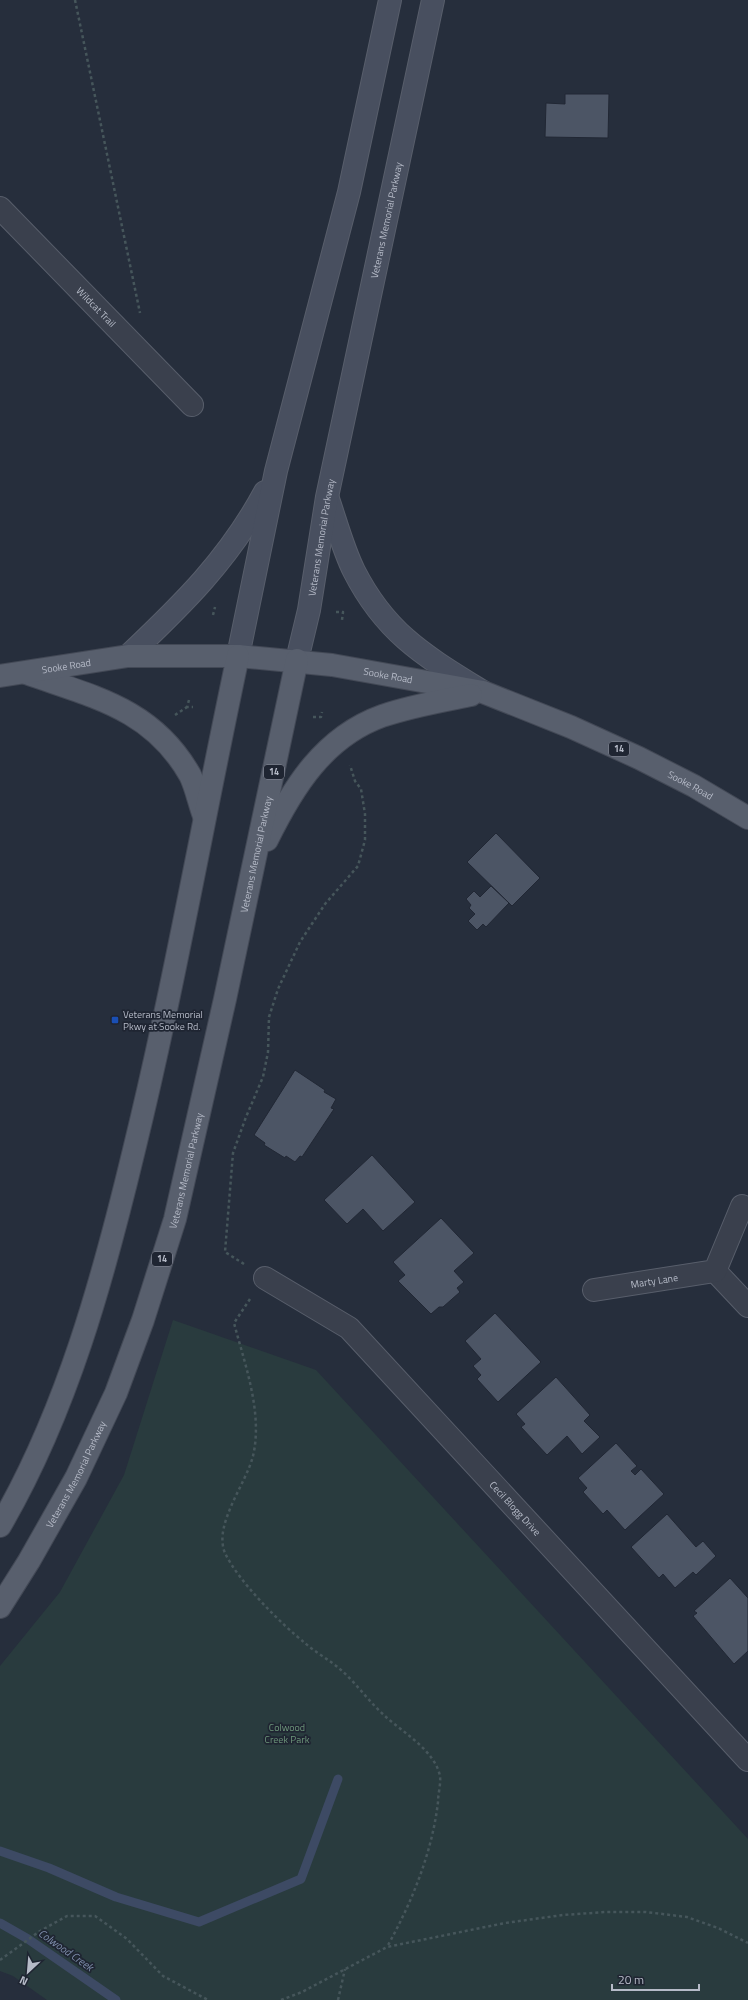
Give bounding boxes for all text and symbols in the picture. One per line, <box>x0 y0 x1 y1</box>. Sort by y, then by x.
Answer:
street label: Veterans Memorial Parkway <box>367 160 406 280</box>
street label: Wildcat Trail <box>73 284 119 331</box>
street label: Veterans Memorial Parkway <box>304 477 339 597</box>
street label: Sooke Road <box>41 655 92 677</box>
street label: Sooke Road <box>362 664 414 687</box>
road number: 14 <box>609 742 629 756</box>
road number: 14 <box>264 765 284 779</box>
street label: Sooke Road <box>665 767 716 804</box>
street label: Veterans Memorial Parkway <box>237 795 276 914</box>
place label: Veterans Memorial Pkwy at Sooke Rd. <box>123 1007 203 1034</box>
marker: Veterans Memorial Pkwy at Sooke Rd. <box>110 1015 120 1025</box>
street label: Veterans Memorial Parkway <box>165 1111 207 1231</box>
road number: 14 <box>152 1252 172 1266</box>
street label: Marty Lane <box>630 1270 679 1292</box>
street label: Veterans Memorial Parkway <box>42 1418 110 1531</box>
street label: Cecil Blogg Drive <box>486 1478 544 1539</box>
park label: Colwood Creek Park <box>265 1720 310 1747</box>
water label: Colwood Creek <box>35 1925 98 1976</box>
north arrow <box>8 1952 48 1992</box>
scale bar <box>612 1966 699 1992</box>
text: 20 m <box>618 1970 644 1989</box>
text: N <box>17 1972 31 1990</box>

